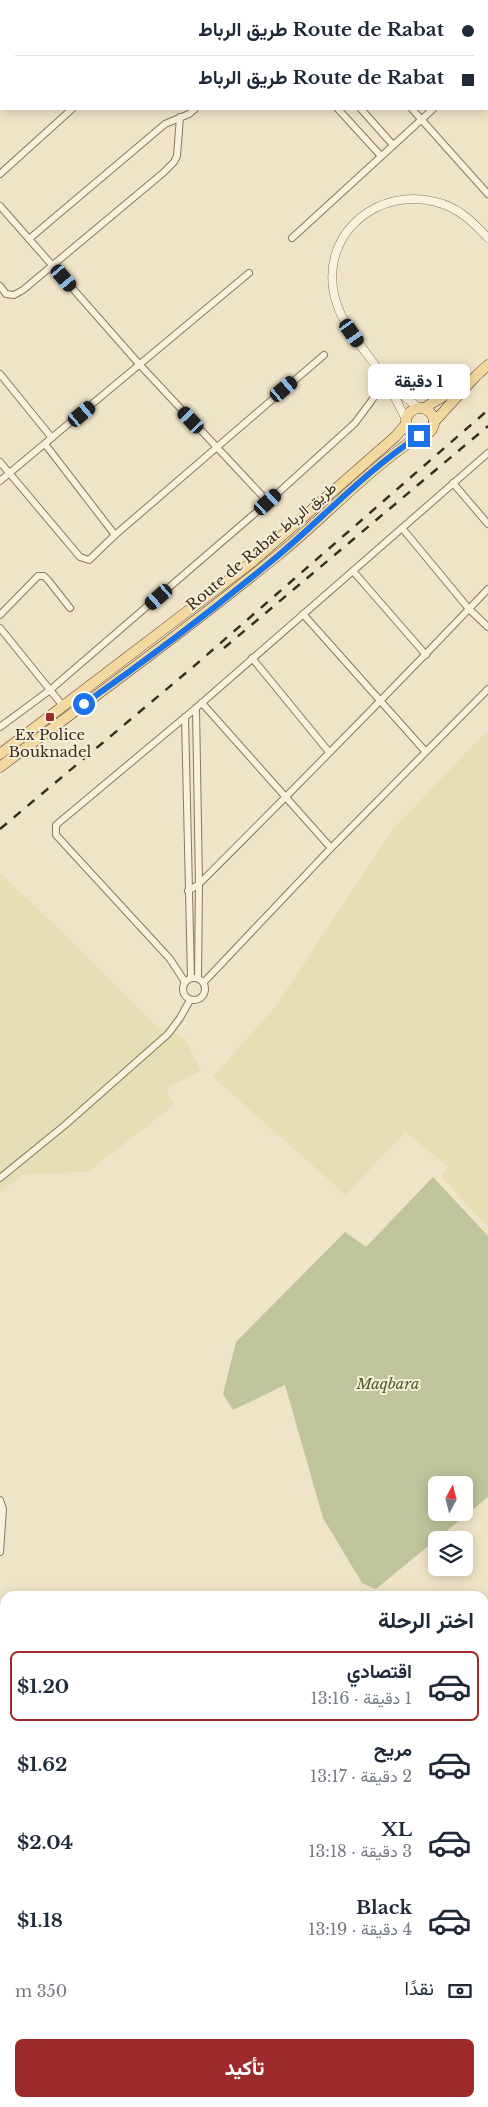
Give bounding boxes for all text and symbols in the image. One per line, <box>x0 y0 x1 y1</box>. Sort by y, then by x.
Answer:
text: Route de Rabat طريق الرباط <box>198 18 444 41</box>
text: Route de Rabat طريق الرباط <box>198 66 444 89</box>
car <box>48 262 79 294</box>
car <box>337 316 366 350</box>
callout: 1 دقيقة <box>368 364 470 398</box>
text: 1 دقيقة <box>394 371 444 391</box>
car <box>267 374 300 404</box>
car <box>65 399 98 429</box>
car <box>175 404 206 436</box>
route end <box>408 425 430 447</box>
street label: Route de Rabat طريق الرباط <box>182 477 341 615</box>
car <box>251 486 284 518</box>
car <box>142 581 175 613</box>
route start <box>73 693 95 715</box>
marker: Ex Police Bouknadel <box>44 711 56 723</box>
place label: Ex Police Bouknadel <box>9 725 92 761</box>
park label: Maqbara <box>355 1374 420 1393</box>
north arrow <box>428 1476 472 1521</box>
map controls <box>428 1476 473 1576</box>
button: layers <box>428 1531 473 1576</box>
text: اختر الرحلة <box>378 1607 474 1634</box>
text: اقتصادي <box>347 1660 412 1683</box>
icon: car <box>427 1664 472 1709</box>
text: $1.20 <box>17 1675 69 1698</box>
text: 1 دقيقة · 13:16 <box>311 1688 412 1708</box>
text: مريح <box>374 1738 412 1761</box>
icon: car <box>427 1742 472 1787</box>
text: $1.62 <box>17 1753 67 1776</box>
text: 2 دقيقة · 13:17 <box>310 1766 412 1786</box>
text: XL <box>382 1818 412 1841</box>
icon: car <box>427 1820 472 1865</box>
text: $2.04 <box>17 1831 73 1854</box>
text: 3 دقيقة · 13:18 <box>308 1841 412 1861</box>
text: Black <box>356 1896 412 1919</box>
icon: car <box>427 1898 472 1943</box>
text: $1.18 <box>17 1909 63 1932</box>
text: 4 دقيقة · 13:19 <box>308 1919 412 1939</box>
text: نقدًا <box>405 1977 434 2000</box>
icon: cash <box>446 1977 474 2005</box>
text: 350 m <box>15 1981 67 2001</box>
button: تأكيد <box>15 2039 474 2097</box>

